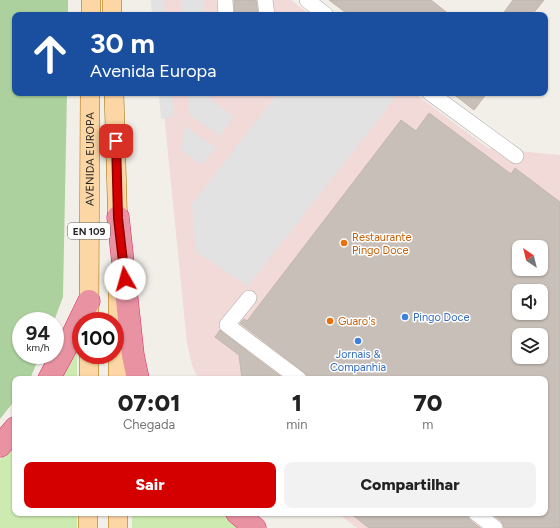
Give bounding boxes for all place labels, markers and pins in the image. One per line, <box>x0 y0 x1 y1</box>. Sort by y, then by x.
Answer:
pin <box>99 124 133 158</box>
place label: Restaurante Pingo Doce <box>352 231 412 257</box>
marker: Restaurante Pingo Doce <box>339 238 349 248</box>
place label: Pingo Doce <box>413 311 470 324</box>
marker: Pingo Doce <box>400 312 410 322</box>
place label: Guaro's <box>338 315 376 328</box>
marker: Guaro's <box>325 316 335 326</box>
marker: Jornais & Companhia <box>353 336 363 346</box>
place label: Jornais & Companhia <box>330 348 386 374</box>

